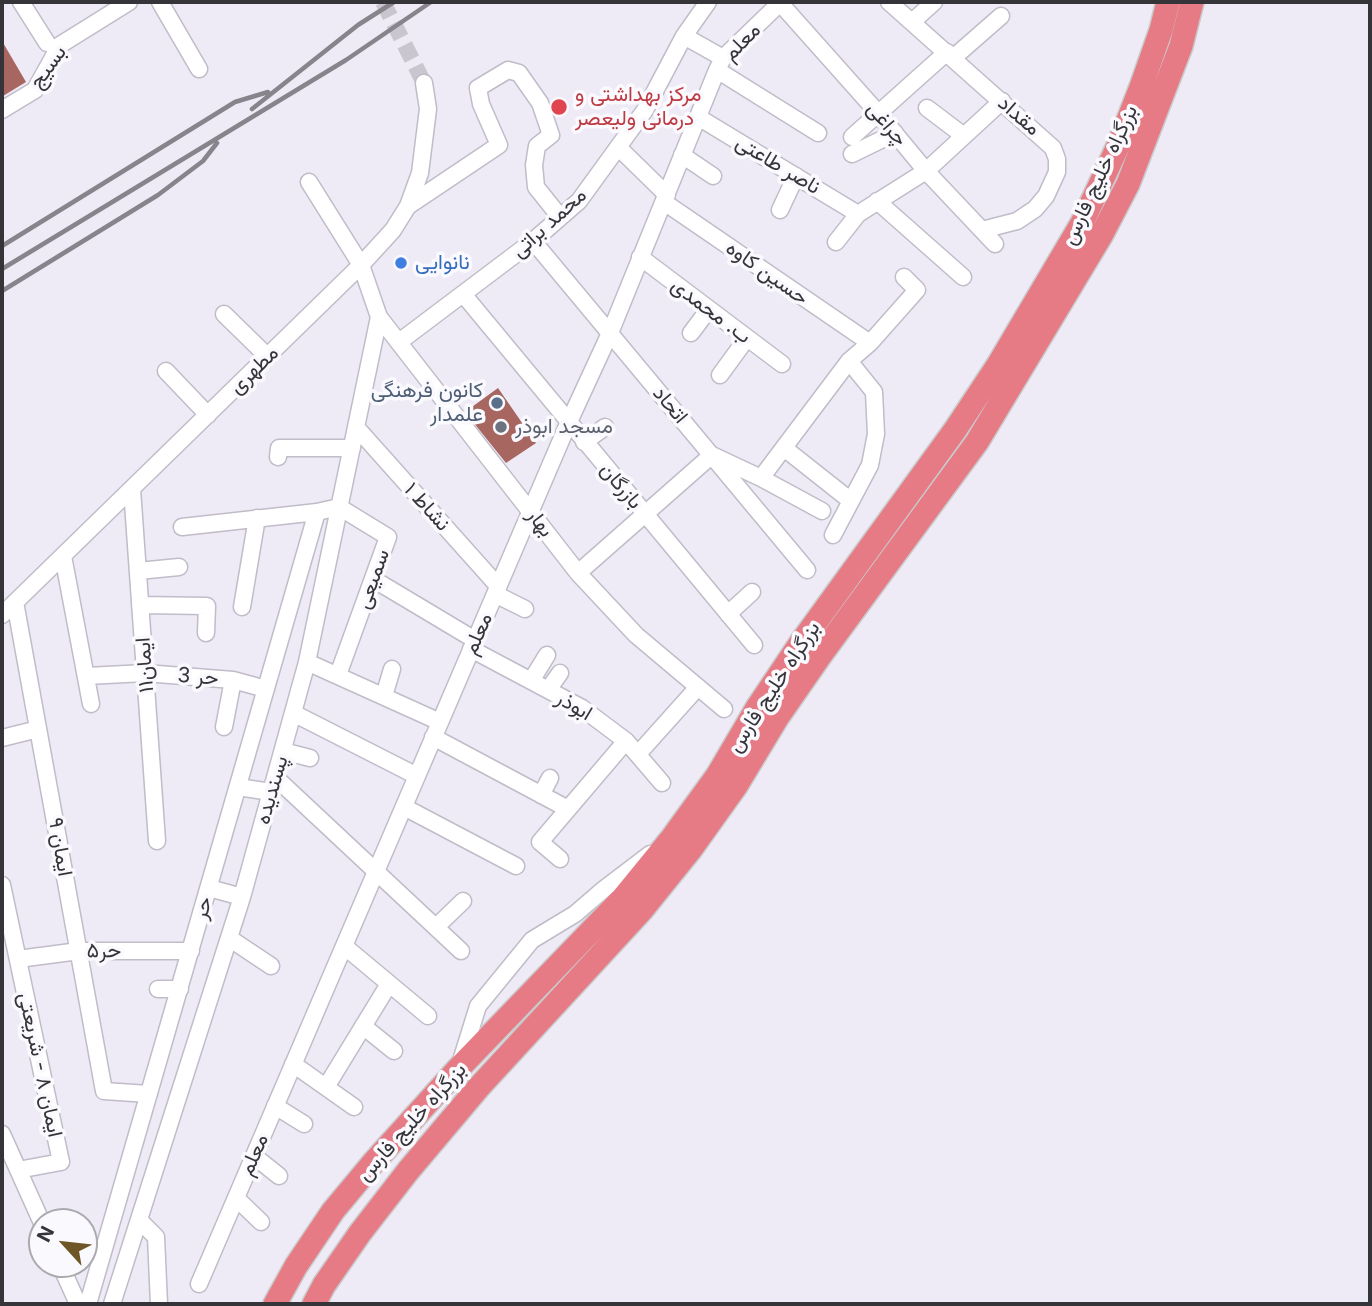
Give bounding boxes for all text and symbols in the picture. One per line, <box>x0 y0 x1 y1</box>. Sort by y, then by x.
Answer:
street label: معلم <box>718 18 766 66</box>
street label: بسیج <box>24 41 72 93</box>
place label: مرکز بهداشتی و درمانی ولیعصر <box>575 82 701 132</box>
street label: مقداد <box>993 91 1045 141</box>
marker: مرکز بهداشتی و درمانی ولیعصر <box>549 97 569 117</box>
street label: چراغی <box>861 97 913 151</box>
street label: بزرگراه خلیج فارس <box>1057 101 1143 249</box>
street label: ناصر طاعتی <box>731 130 825 200</box>
street label: محمد براتی <box>506 183 592 263</box>
street label: حسین کاوه <box>721 235 813 311</box>
place label: نانوایی <box>415 250 470 276</box>
marker: نانوایی <box>393 255 409 271</box>
street label: ب. محمدی <box>666 273 756 349</box>
street label: مطهری <box>224 341 284 399</box>
place label: کانون فرهنگی علمدار <box>371 378 483 428</box>
street label: اتحاد <box>647 381 693 429</box>
marker: کانون فرهنگی علمدار <box>489 395 505 411</box>
place label: مسجد ابوذر <box>515 414 613 440</box>
marker: مسجد ابوذر <box>493 419 509 435</box>
street label: بازرگان <box>594 458 648 514</box>
street label: نشاط ۱ <box>399 477 455 537</box>
street label: بهار <box>521 504 559 542</box>
street label: سمیعی <box>351 546 395 612</box>
street label: معلم <box>458 609 498 659</box>
street label: بزرگراه خلیج فارس <box>722 617 826 757</box>
street label: ایمان۱۱ <box>131 637 159 693</box>
street label: حر 3 <box>177 663 219 691</box>
street label: ابوذر <box>551 686 597 726</box>
street label: پسندیده <box>250 753 294 827</box>
street label: ایمان ۹ <box>42 816 78 878</box>
street label: حر <box>188 894 218 922</box>
street label: حر۵ <box>86 938 122 964</box>
street label: ایمان ۸ - شریعتی <box>12 990 68 1140</box>
street label: بزرگراه خلیج فارس <box>352 1057 472 1187</box>
street label: معلم <box>234 1130 274 1180</box>
north arrow <box>28 1208 98 1278</box>
text: N <box>32 1222 59 1246</box>

